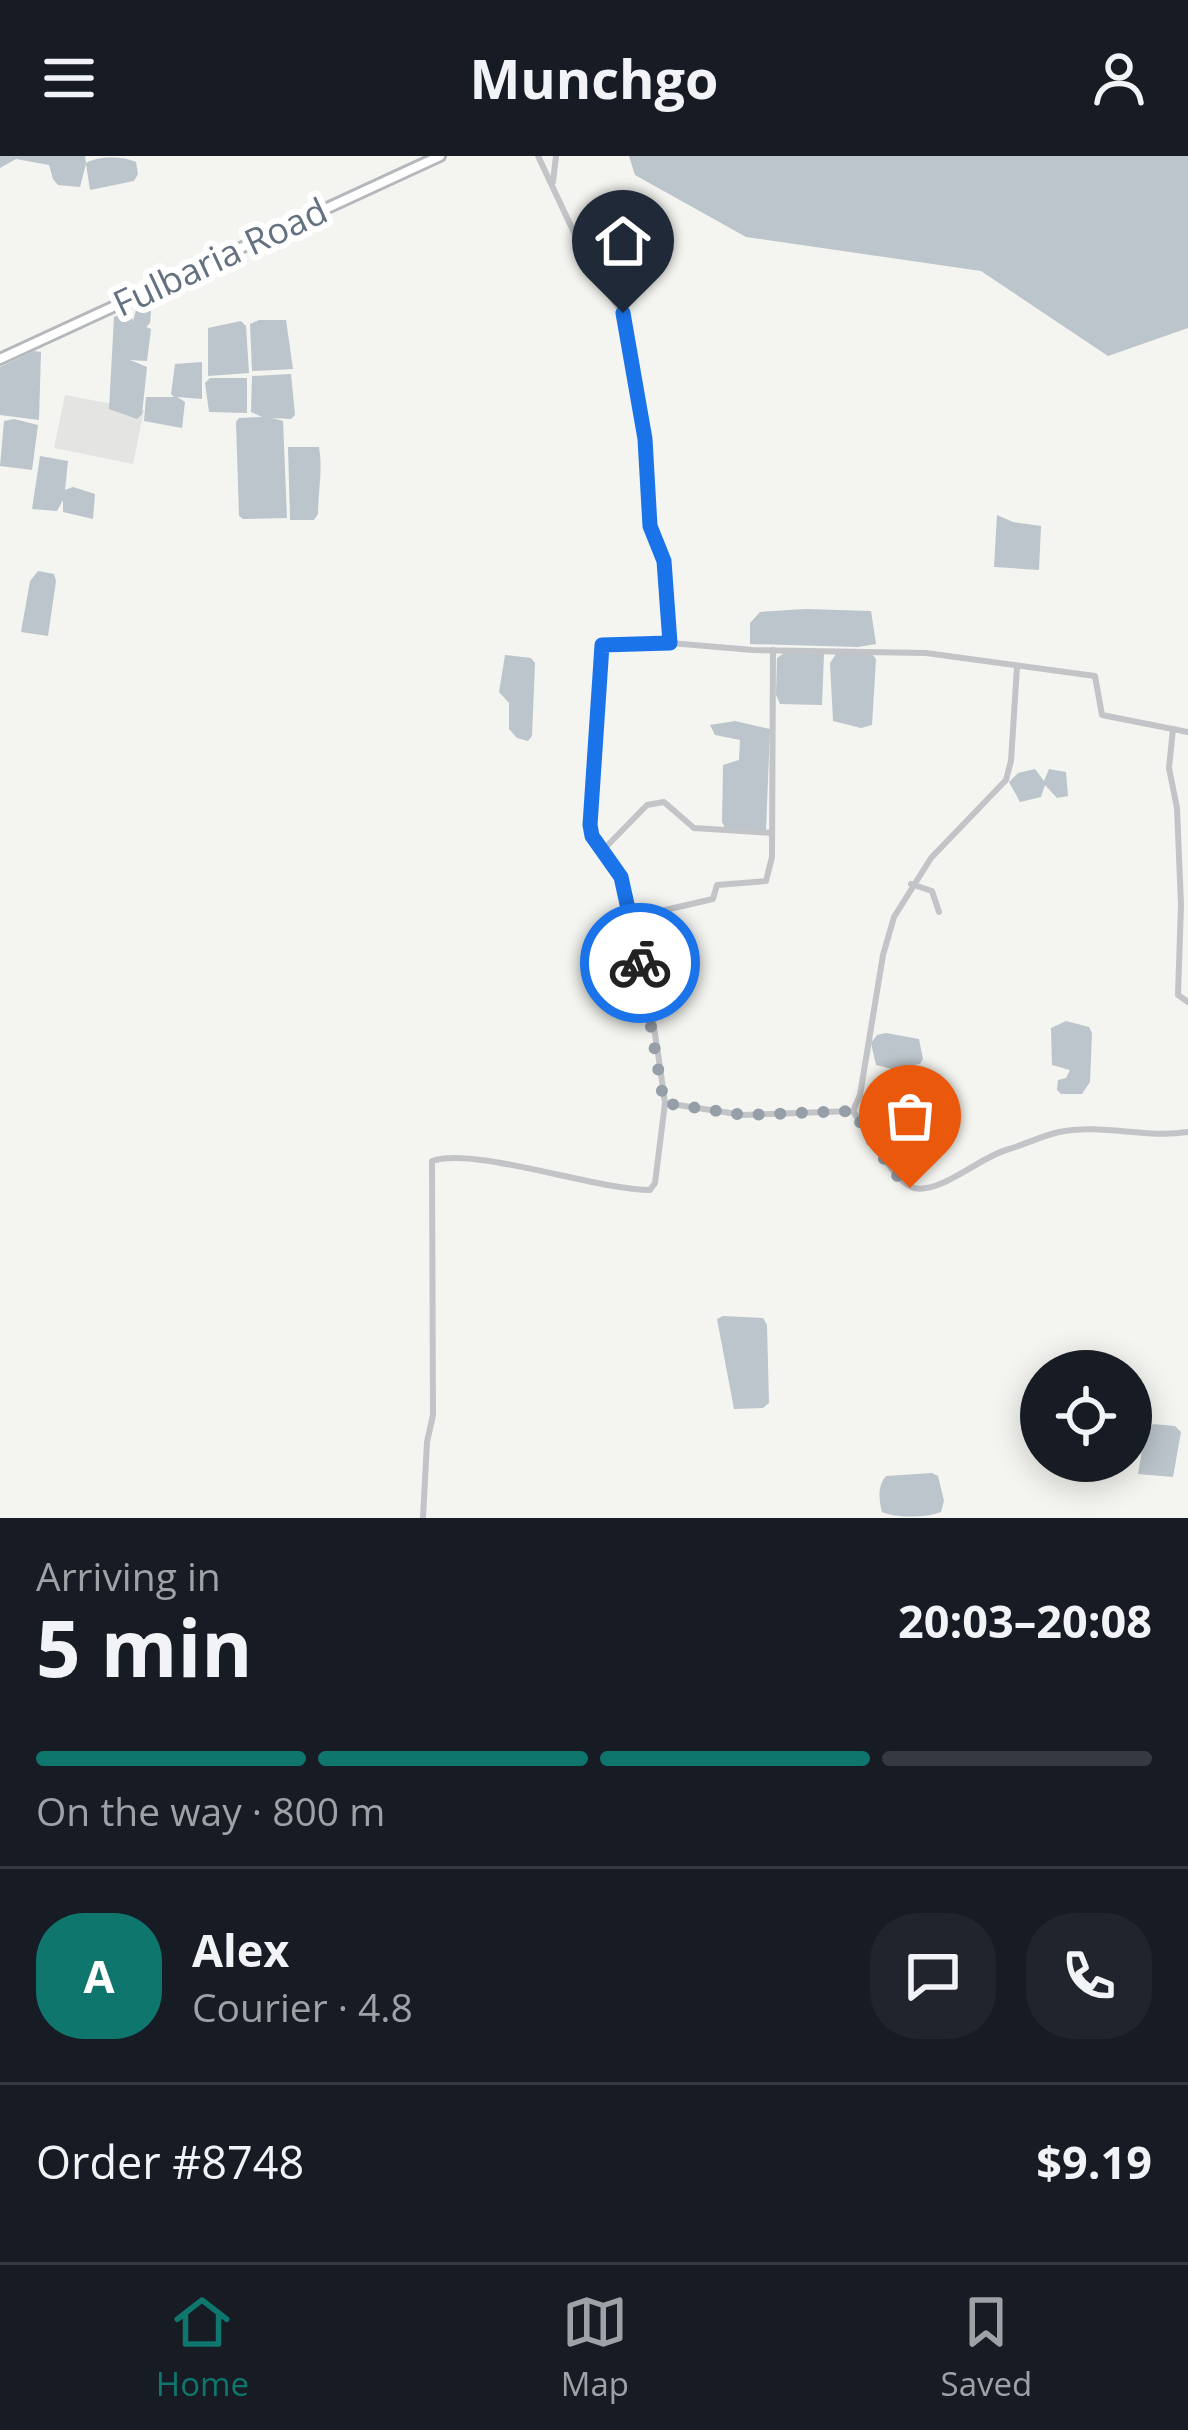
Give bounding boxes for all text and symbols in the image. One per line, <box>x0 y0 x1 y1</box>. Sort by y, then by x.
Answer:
text: Munchgo <box>469 41 719 115</box>
icon: menu <box>36 45 102 111</box>
icon: person <box>1086 45 1152 111</box>
street label: Fulbaria Road <box>105 186 335 328</box>
pin <box>572 190 674 313</box>
icon: home <box>590 208 656 274</box>
courier <box>580 903 700 1023</box>
icon: bike <box>607 930 673 996</box>
pin <box>859 1065 961 1188</box>
icon: bag <box>877 1083 943 1149</box>
map controls <box>1020 1350 1152 1482</box>
button: locate <box>1020 1350 1152 1482</box>
text: Arriving in <box>36 1549 221 1602</box>
text: 20:03–20:08 <box>898 1590 1152 1651</box>
text: 5 min <box>36 1594 253 1700</box>
text: On the way · 800 m <box>36 1784 385 1837</box>
button: chat <box>870 1913 996 2039</box>
button: phone <box>1026 1913 1152 2039</box>
text: Alex <box>192 1919 289 1980</box>
text: A <box>83 1945 115 2006</box>
text: Courier · 4.8 <box>192 1980 413 2033</box>
text: Order #8748 <box>36 2131 304 2192</box>
text: $9.19 <box>1036 2131 1152 2192</box>
tab: Home <box>156 2289 249 2406</box>
tab: Map <box>561 2289 629 2406</box>
tab: Saved <box>941 2289 1032 2406</box>

